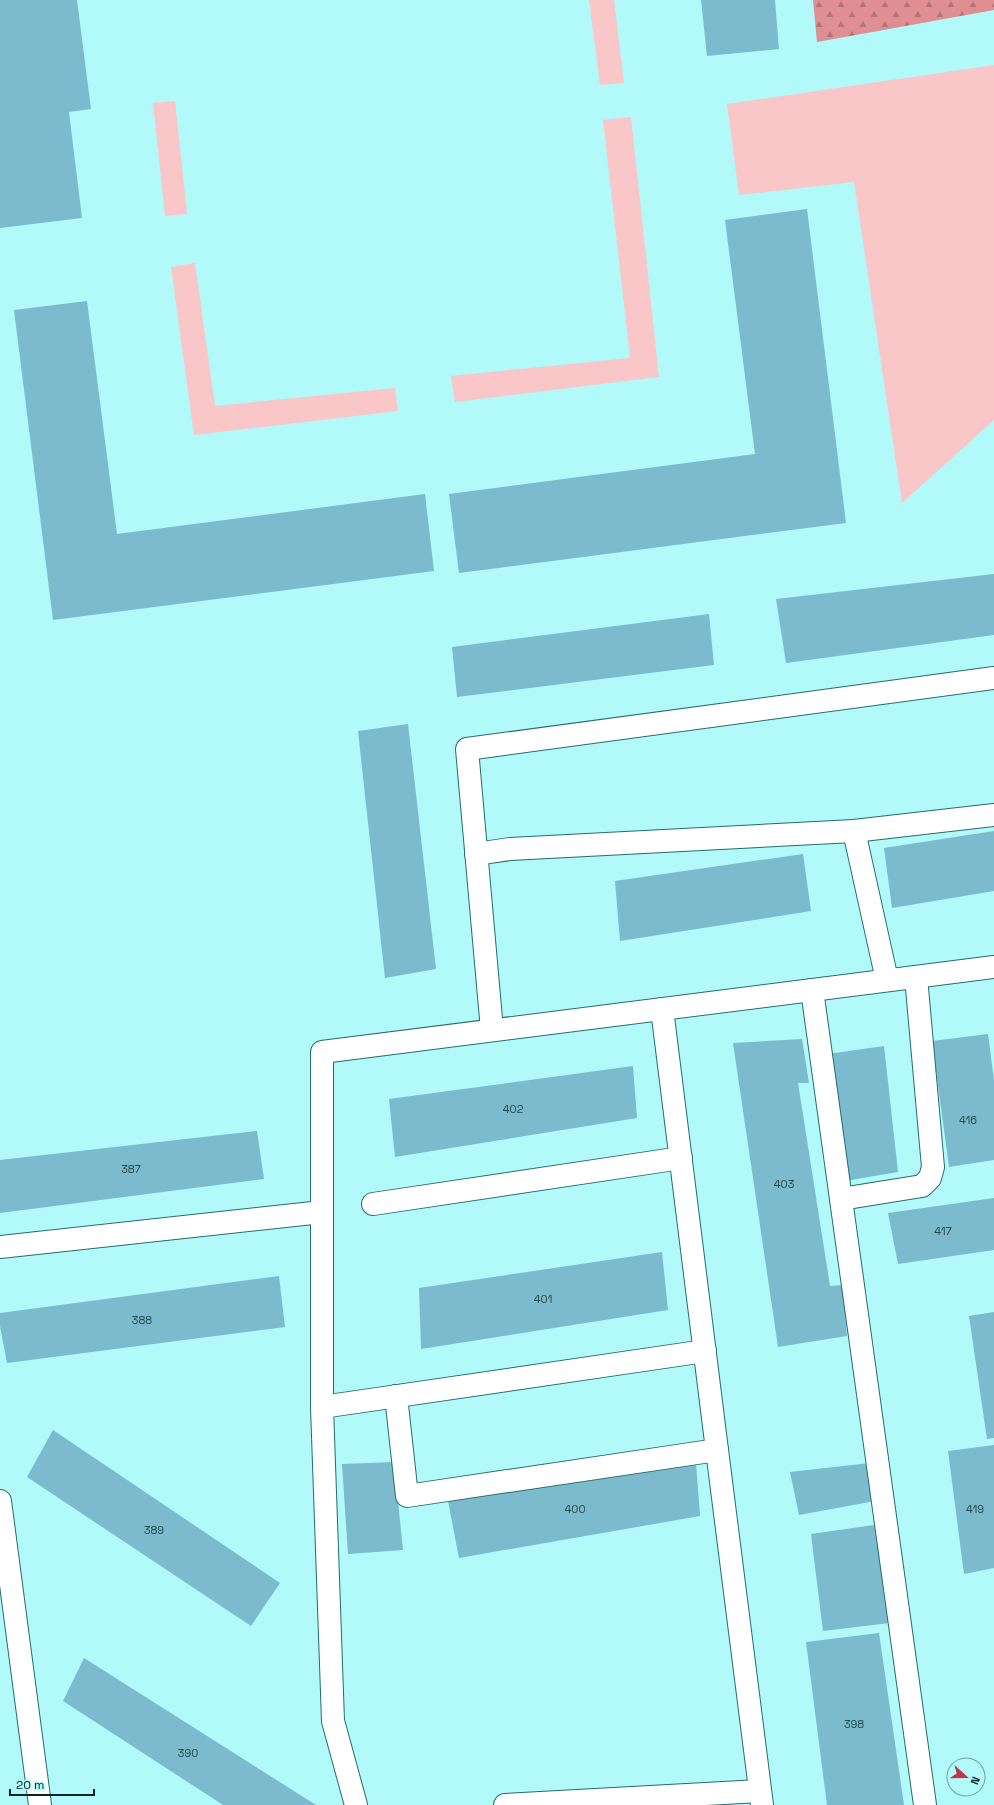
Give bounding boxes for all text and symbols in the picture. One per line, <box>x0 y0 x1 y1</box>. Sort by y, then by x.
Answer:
house number: 402 <box>503 1102 524 1116</box>
house number: 416 <box>959 1113 977 1127</box>
house number: 387 <box>121 1162 141 1176</box>
house number: 403 <box>774 1177 795 1191</box>
house number: 417 <box>934 1224 952 1238</box>
house number: 401 <box>534 1292 552 1306</box>
house number: 388 <box>132 1313 152 1327</box>
house number: 400 <box>565 1502 585 1516</box>
house number: 419 <box>966 1502 984 1516</box>
house number: 389 <box>144 1523 164 1537</box>
house number: 398 <box>844 1717 864 1731</box>
house number: 390 <box>178 1746 198 1760</box>
north arrow <box>946 1757 986 1797</box>
scale bar <box>10 1771 94 1797</box>
text: N <box>967 1775 983 1787</box>
text: 20 m <box>16 1777 44 1793</box>

